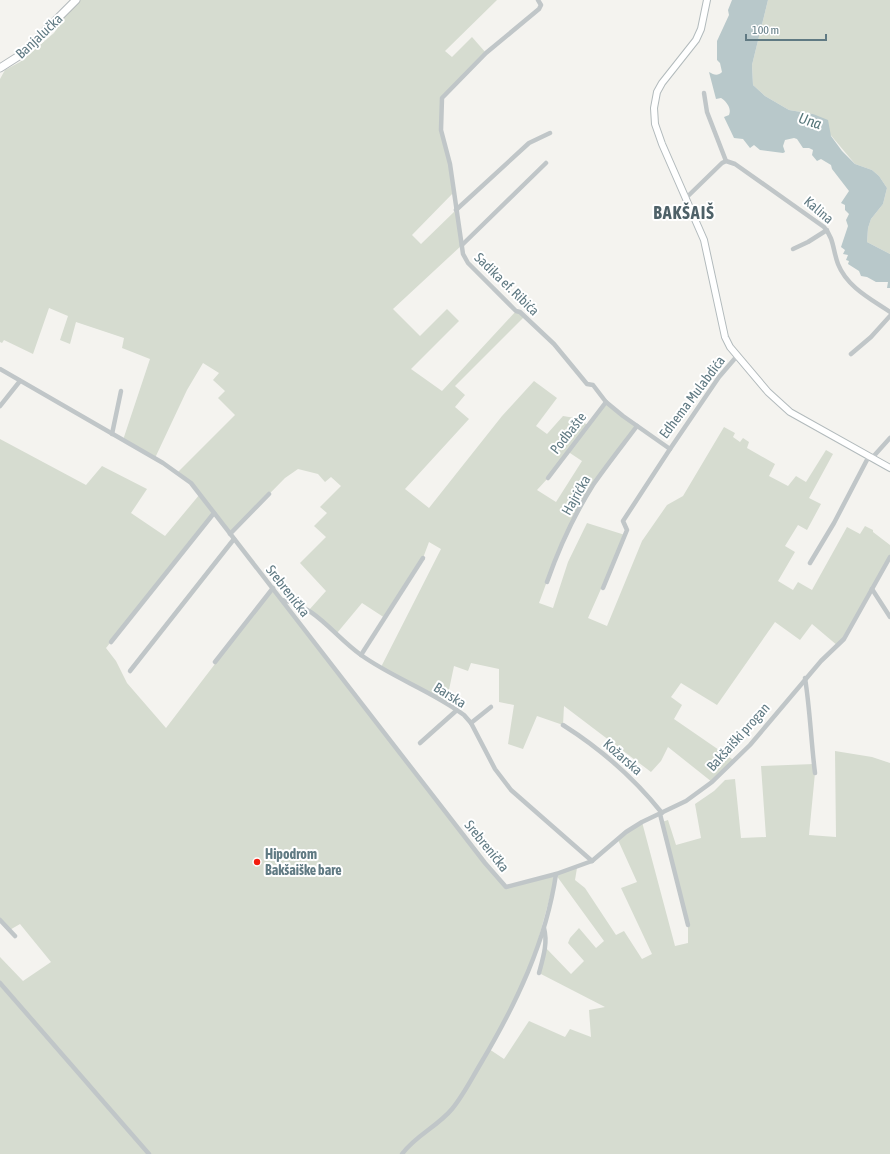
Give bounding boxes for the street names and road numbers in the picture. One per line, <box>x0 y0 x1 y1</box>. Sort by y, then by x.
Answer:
street label: Banjalučka <box>12 10 66 62</box>
street label: Kalina <box>801 193 837 227</box>
street label: Sadika ef. Ribića <box>472 249 542 319</box>
street label: Edhema Mulabdića <box>656 353 728 441</box>
street label: Podbašte <box>547 409 589 457</box>
street label: Hajrićka <box>558 472 594 518</box>
street label: Srebrenička <box>263 562 313 620</box>
street label: Barska <box>431 679 469 711</box>
street label: Bakšaiški progan <box>703 700 773 774</box>
street label: Kožarska <box>600 736 646 778</box>
street label: Srebrenička <box>461 817 513 875</box>

